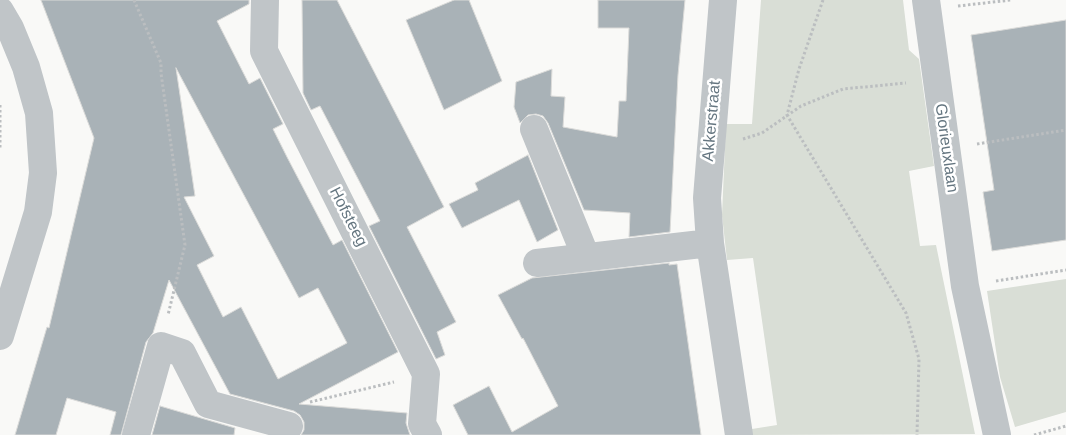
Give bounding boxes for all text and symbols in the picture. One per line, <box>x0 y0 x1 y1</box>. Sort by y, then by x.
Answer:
street label: Akkerstraat <box>699 80 725 162</box>
street label: Glorieuxlaan <box>930 102 962 194</box>
street label: Hofsteeg <box>325 184 371 250</box>

